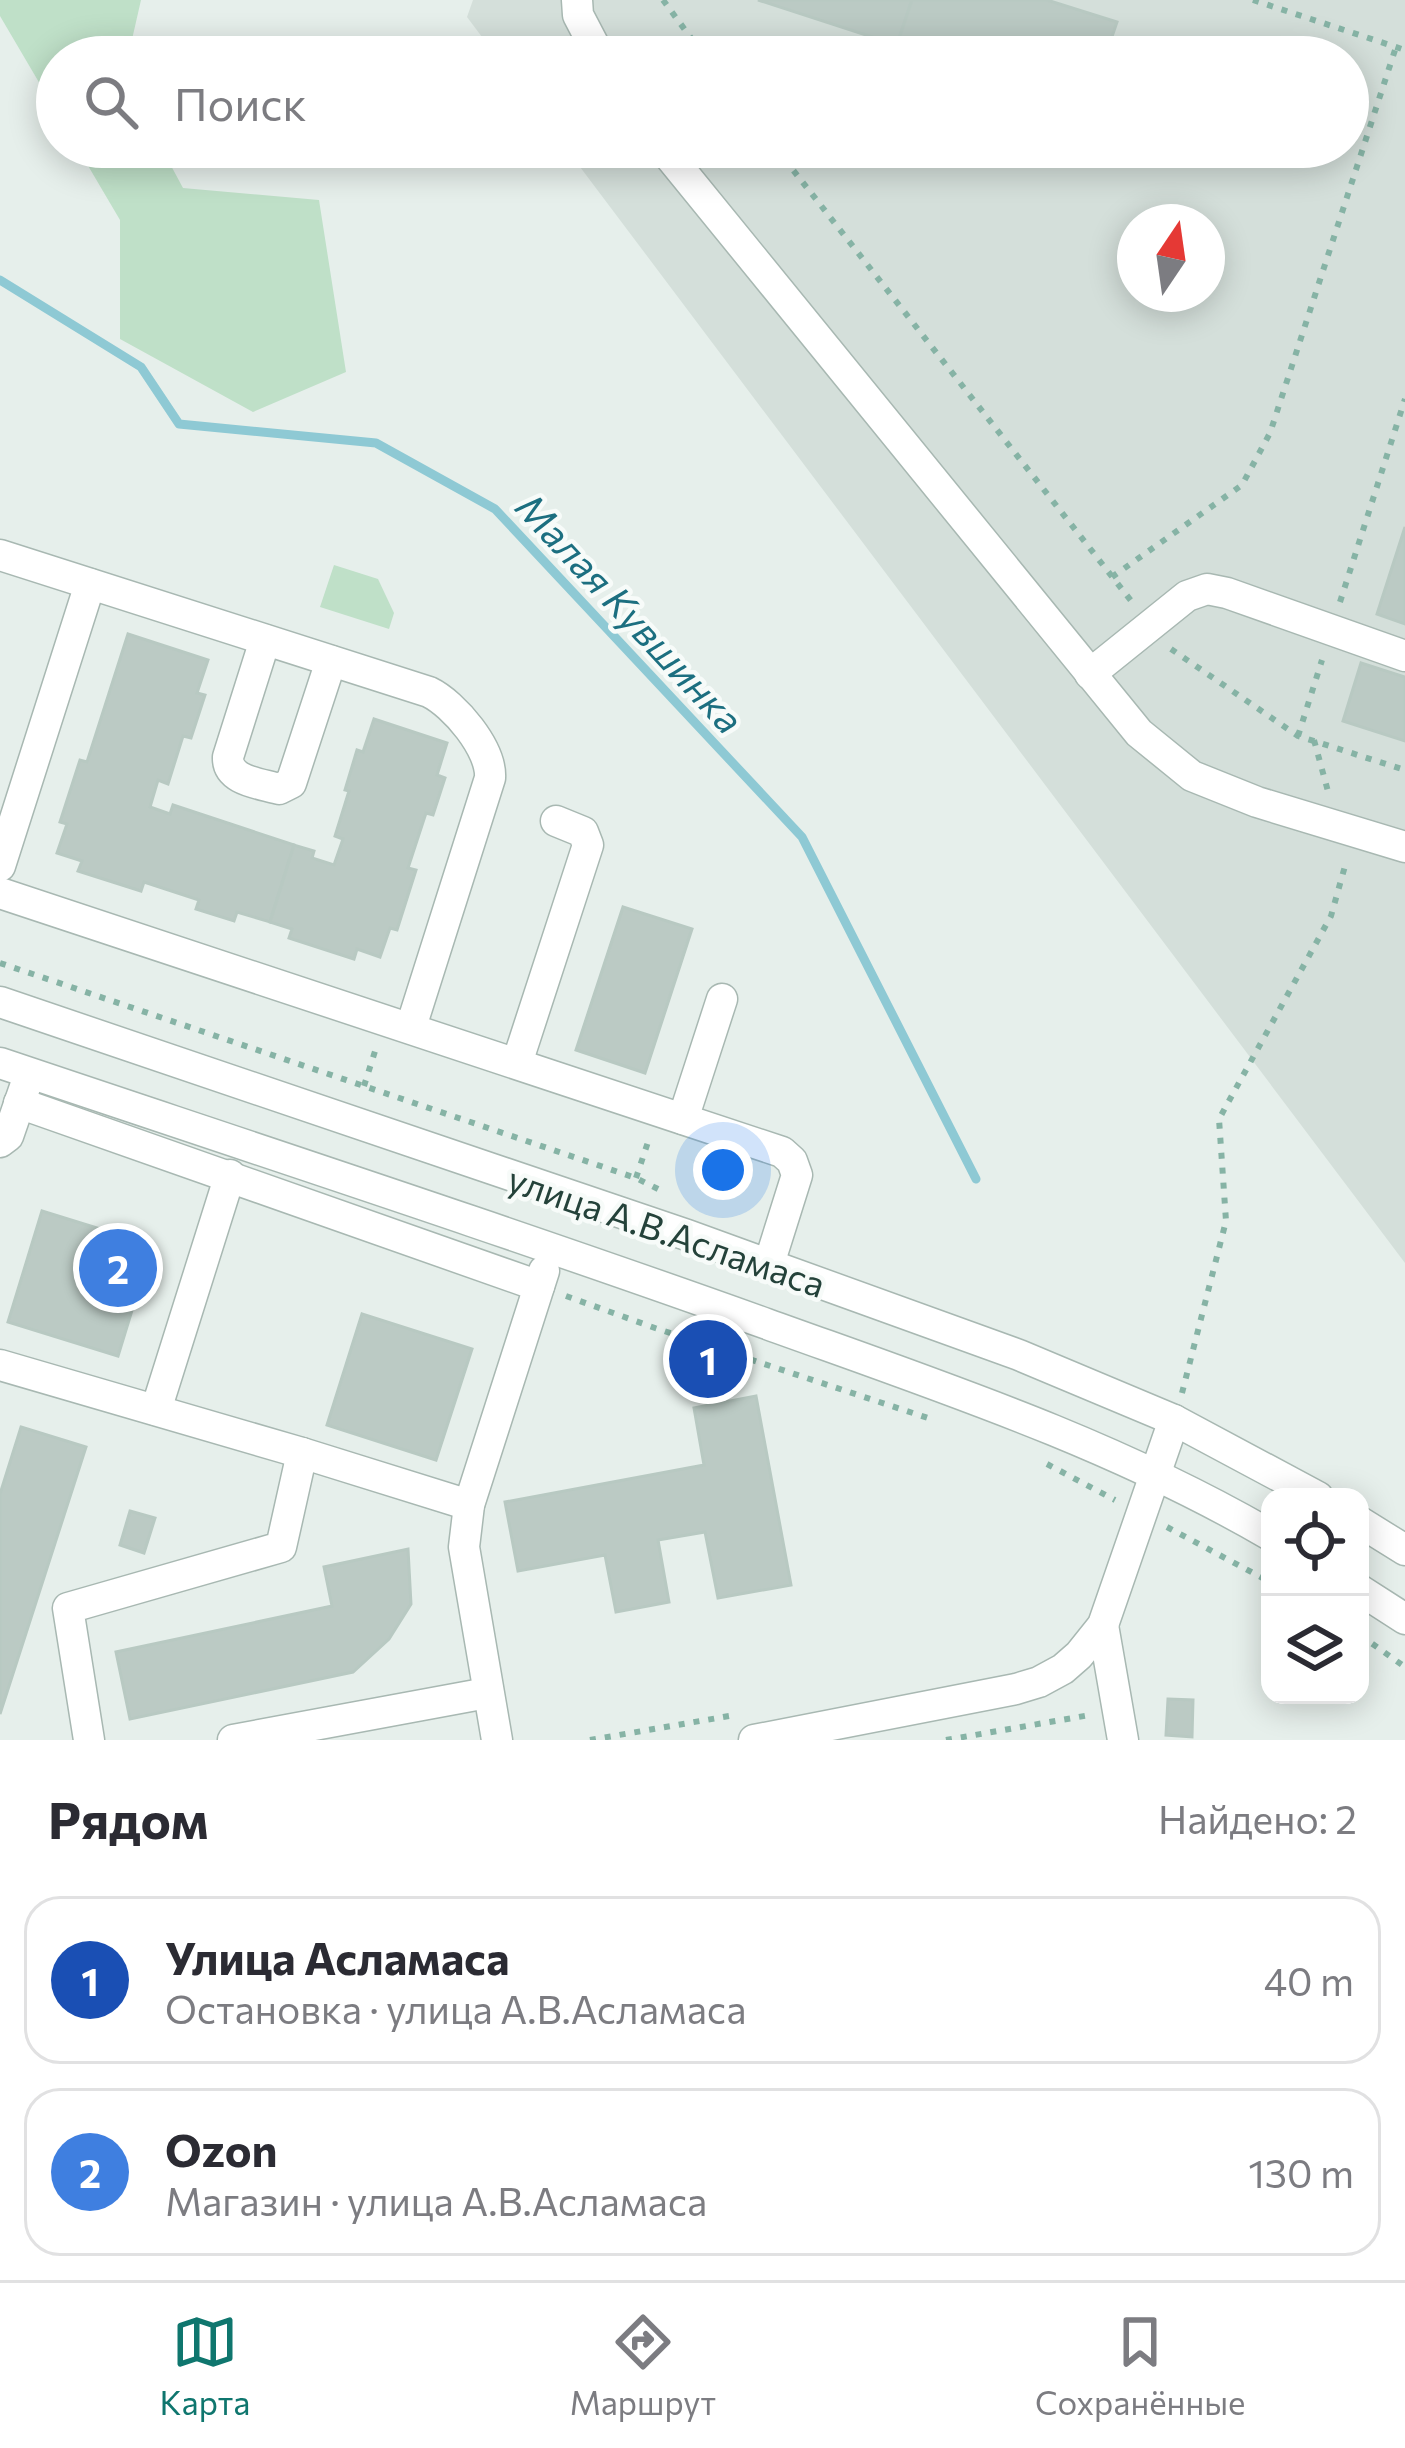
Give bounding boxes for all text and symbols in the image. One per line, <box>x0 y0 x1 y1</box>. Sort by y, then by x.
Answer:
search box <box>36 36 1369 168</box>
icon: search <box>78 69 144 135</box>
text: Поиск <box>174 75 307 130</box>
north arrow <box>1117 204 1225 312</box>
water label: Малая Кувшинка <box>507 482 755 742</box>
your location <box>693 1140 753 1200</box>
street label: улица А.В.Асламаса <box>503 1155 831 1305</box>
pin: 2 <box>79 1223 157 1313</box>
pin: 1 <box>669 1314 747 1404</box>
map controls <box>1261 1488 1369 1704</box>
button: locate <box>1261 1488 1369 1596</box>
button: layers <box>1261 1596 1369 1704</box>
text: Рядом <box>48 1787 209 1850</box>
text: Найдено: 2 <box>1158 1794 1357 1842</box>
text: Улица Асламаса <box>165 1929 509 1984</box>
text: 1 <box>81 1956 99 2004</box>
text: 40 m <box>1264 1956 1354 2004</box>
text: Остановка · улица А.В.Асламаса <box>165 1984 746 2032</box>
text: Ozon <box>165 2121 278 2176</box>
text: 2 <box>79 2148 101 2196</box>
text: 130 m <box>1248 2148 1354 2196</box>
text: Магазин · улица А.В.Асламаса <box>165 2176 707 2224</box>
tab: Карта <box>159 2309 250 2422</box>
tab: Маршрут <box>569 2309 716 2422</box>
tab: Сохранённые <box>1035 2309 1246 2422</box>

